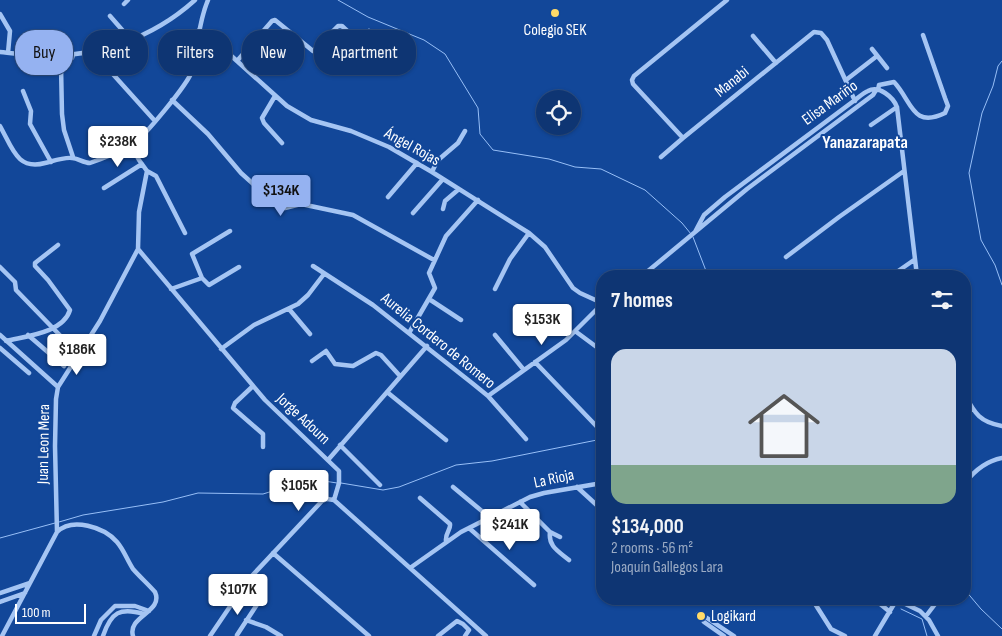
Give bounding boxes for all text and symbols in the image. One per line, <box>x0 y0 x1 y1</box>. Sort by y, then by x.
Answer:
marker: Colegio SEK <box>549 7 561 19</box>
place label: Colegio SEK <box>524 21 587 40</box>
chip: Buy <box>15 30 73 75</box>
chip: Rent <box>83 30 148 75</box>
chip: Filters <box>158 30 232 75</box>
chip: New <box>242 30 304 75</box>
chip: Apartment <box>314 30 416 75</box>
street label: Manabi <box>711 63 753 101</box>
street label: Elisa Mariño <box>799 77 861 129</box>
map controls <box>536 90 581 135</box>
button: locate <box>536 90 581 135</box>
street label: Ángel Rojas <box>380 123 443 170</box>
pin: $238K <box>83 126 153 168</box>
text: $238K <box>99 132 137 151</box>
district label: Yanazarapata <box>822 132 908 153</box>
pin: $134K <box>246 174 316 217</box>
text: $134K <box>263 181 299 200</box>
icon: filters <box>928 286 956 314</box>
street label: Aurelia Cordero de Romero <box>376 288 499 393</box>
text: 7 homes <box>611 288 673 313</box>
pin: $153K <box>507 304 577 346</box>
text: $153K <box>524 310 560 329</box>
pin: $186K <box>42 334 112 376</box>
text: $186K <box>58 340 96 359</box>
icon: home <box>739 381 829 471</box>
street label: Jorge Adoum <box>272 389 334 449</box>
street label: Juan Leon Mera <box>34 404 54 485</box>
street label: La Rioja <box>532 465 576 493</box>
pin: $105K <box>264 470 334 512</box>
text: $105K <box>281 476 318 495</box>
pin: $241K <box>475 508 545 551</box>
text: $134,000 <box>611 514 684 539</box>
text: $241K <box>492 515 528 534</box>
text: 2 rooms · 56 m² <box>611 539 693 558</box>
text: Joaquín Gallegos Lara <box>611 558 723 577</box>
pin: $107K <box>203 574 273 616</box>
text: $107K <box>219 580 257 599</box>
scale bar <box>15 601 86 624</box>
text: 100 m <box>22 604 51 621</box>
place label: Logikard <box>711 607 756 626</box>
marker: Logikard <box>695 610 707 622</box>

